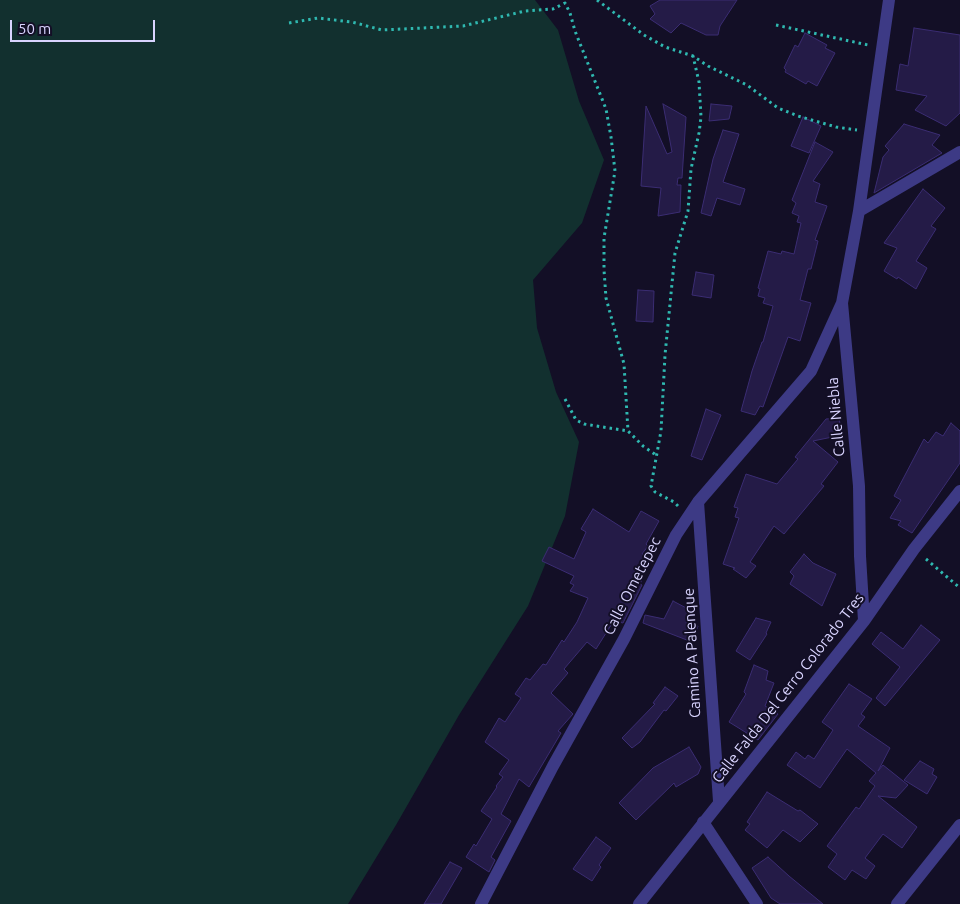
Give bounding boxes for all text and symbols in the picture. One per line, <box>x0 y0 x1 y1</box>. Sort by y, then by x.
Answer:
scale bar <box>12 10 158 42</box>
text: 50 m <box>18 20 51 37</box>
street label: Calle Niebla <box>824 377 848 457</box>
street label: Calle Ometepec <box>600 534 664 638</box>
street label: Camino A Palenque <box>680 587 704 719</box>
street label: Calle Falda Del Cerro Colorado Tres <box>708 589 868 787</box>

